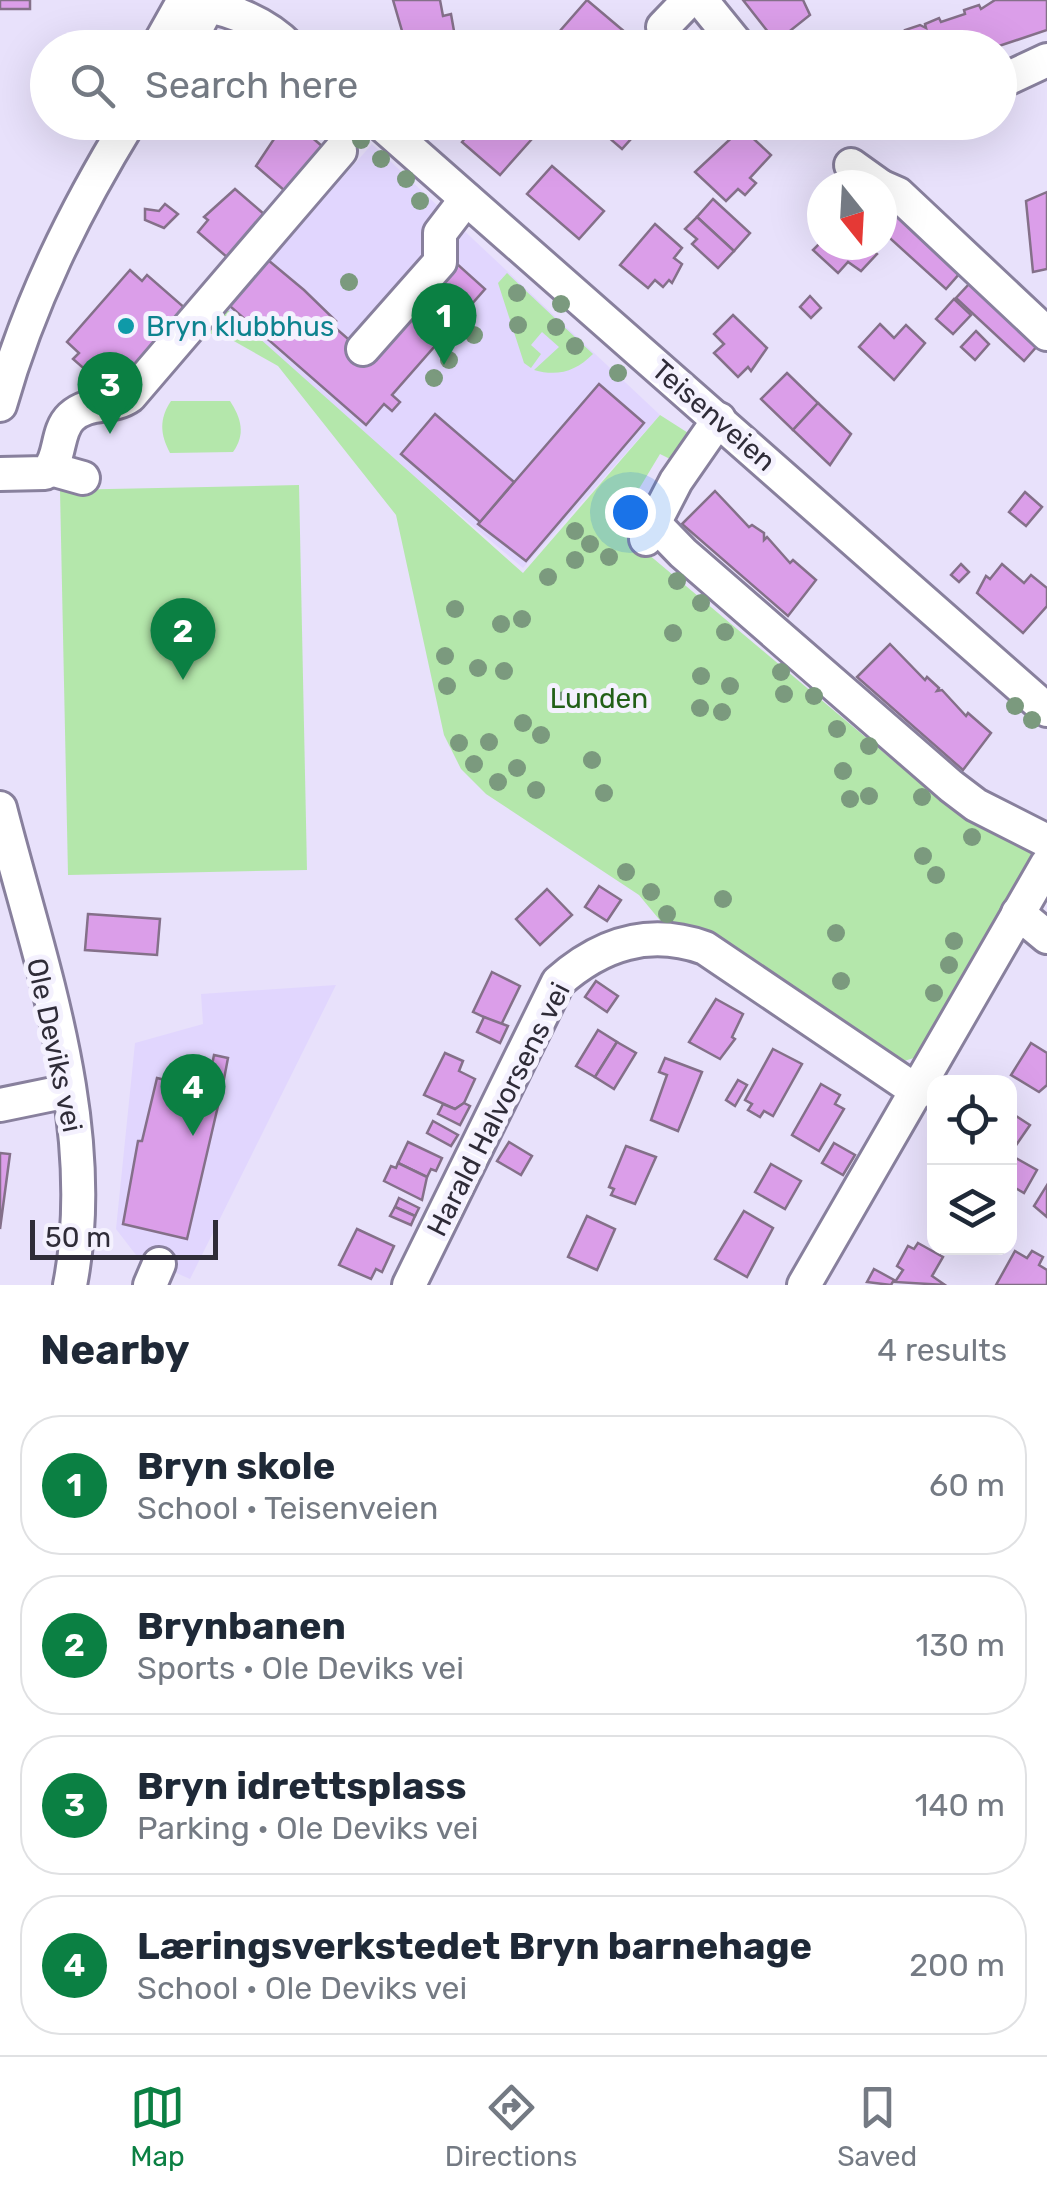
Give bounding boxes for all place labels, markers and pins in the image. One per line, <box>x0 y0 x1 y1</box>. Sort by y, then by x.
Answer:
pin: 1 <box>412 282 476 365</box>
place label: Bryn klubbhus <box>146 310 334 343</box>
marker: Bryn klubbhus <box>115 315 137 337</box>
pin: 3 <box>78 352 142 434</box>
pin: 2 <box>150 598 216 680</box>
pin: 4 <box>160 1054 226 1136</box>

